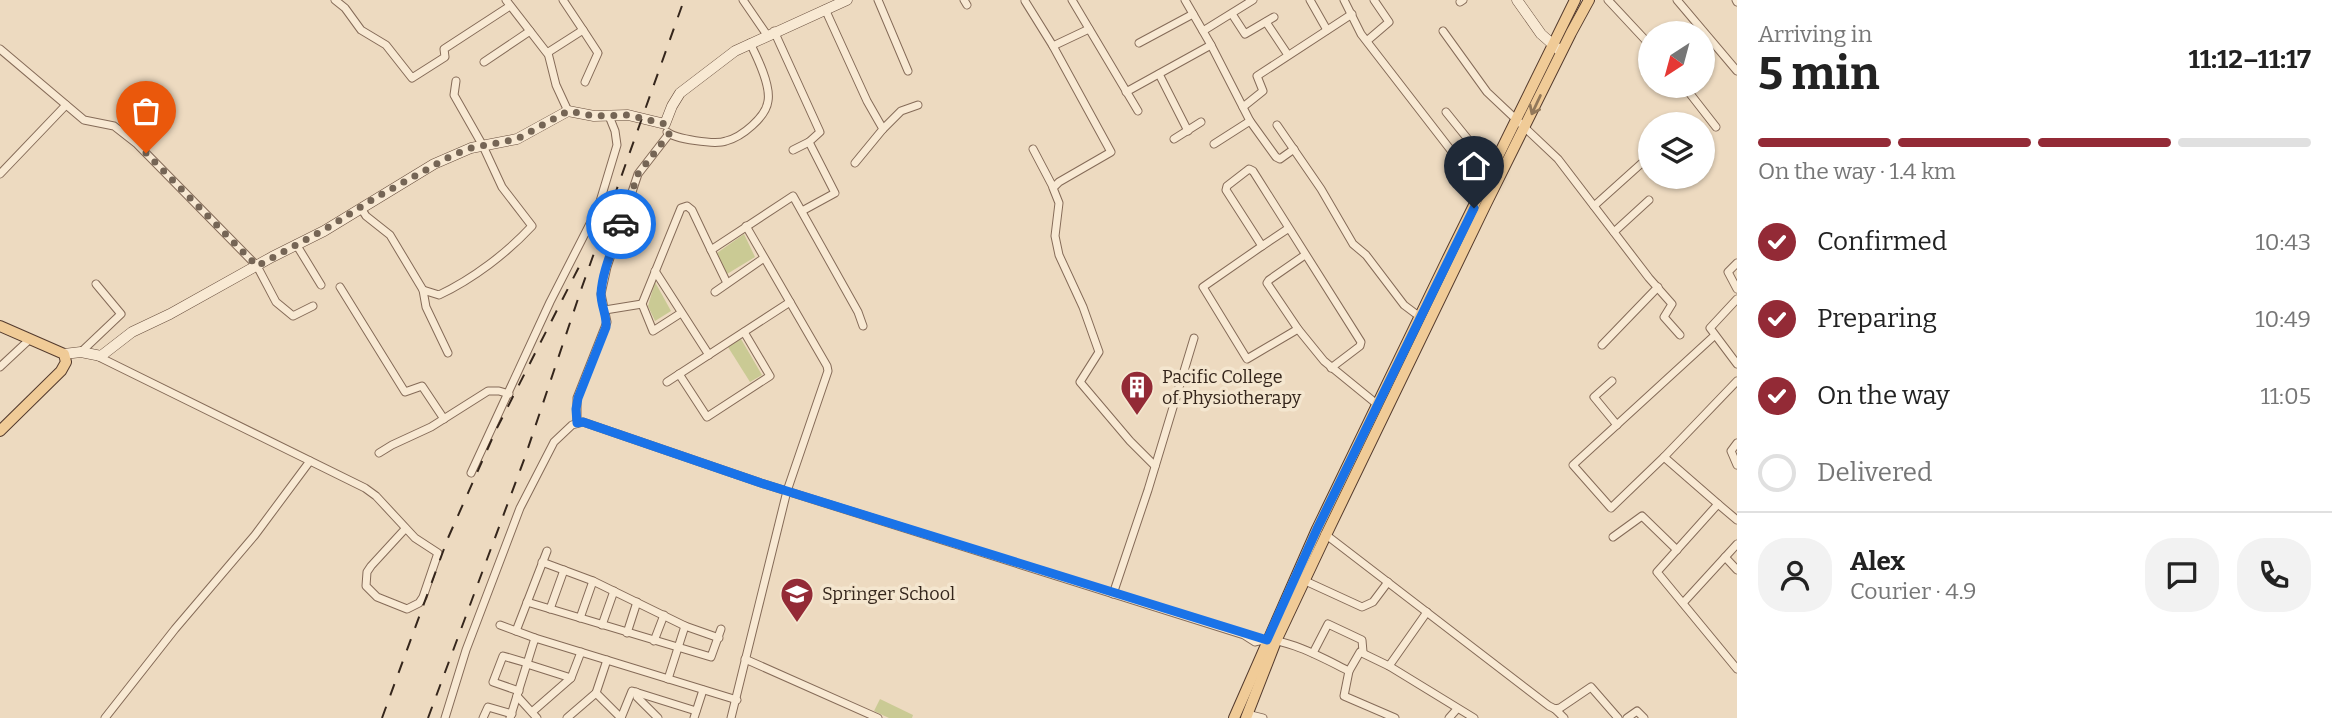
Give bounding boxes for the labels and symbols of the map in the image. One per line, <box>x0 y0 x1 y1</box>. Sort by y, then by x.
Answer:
north arrow <box>1638 21 1715 98</box>
pin <box>116 81 176 153</box>
one-way arrow <box>1529 94 1542 115</box>
pin <box>1444 136 1504 208</box>
courier <box>586 189 656 259</box>
place label: Pacific College of Physiotherapy <box>1162 366 1302 409</box>
building icon: Pacific College of Physiotherapy <box>1118 368 1156 417</box>
school or university icon: Springer School <box>778 575 816 624</box>
place label: Springer School <box>822 583 955 605</box>

